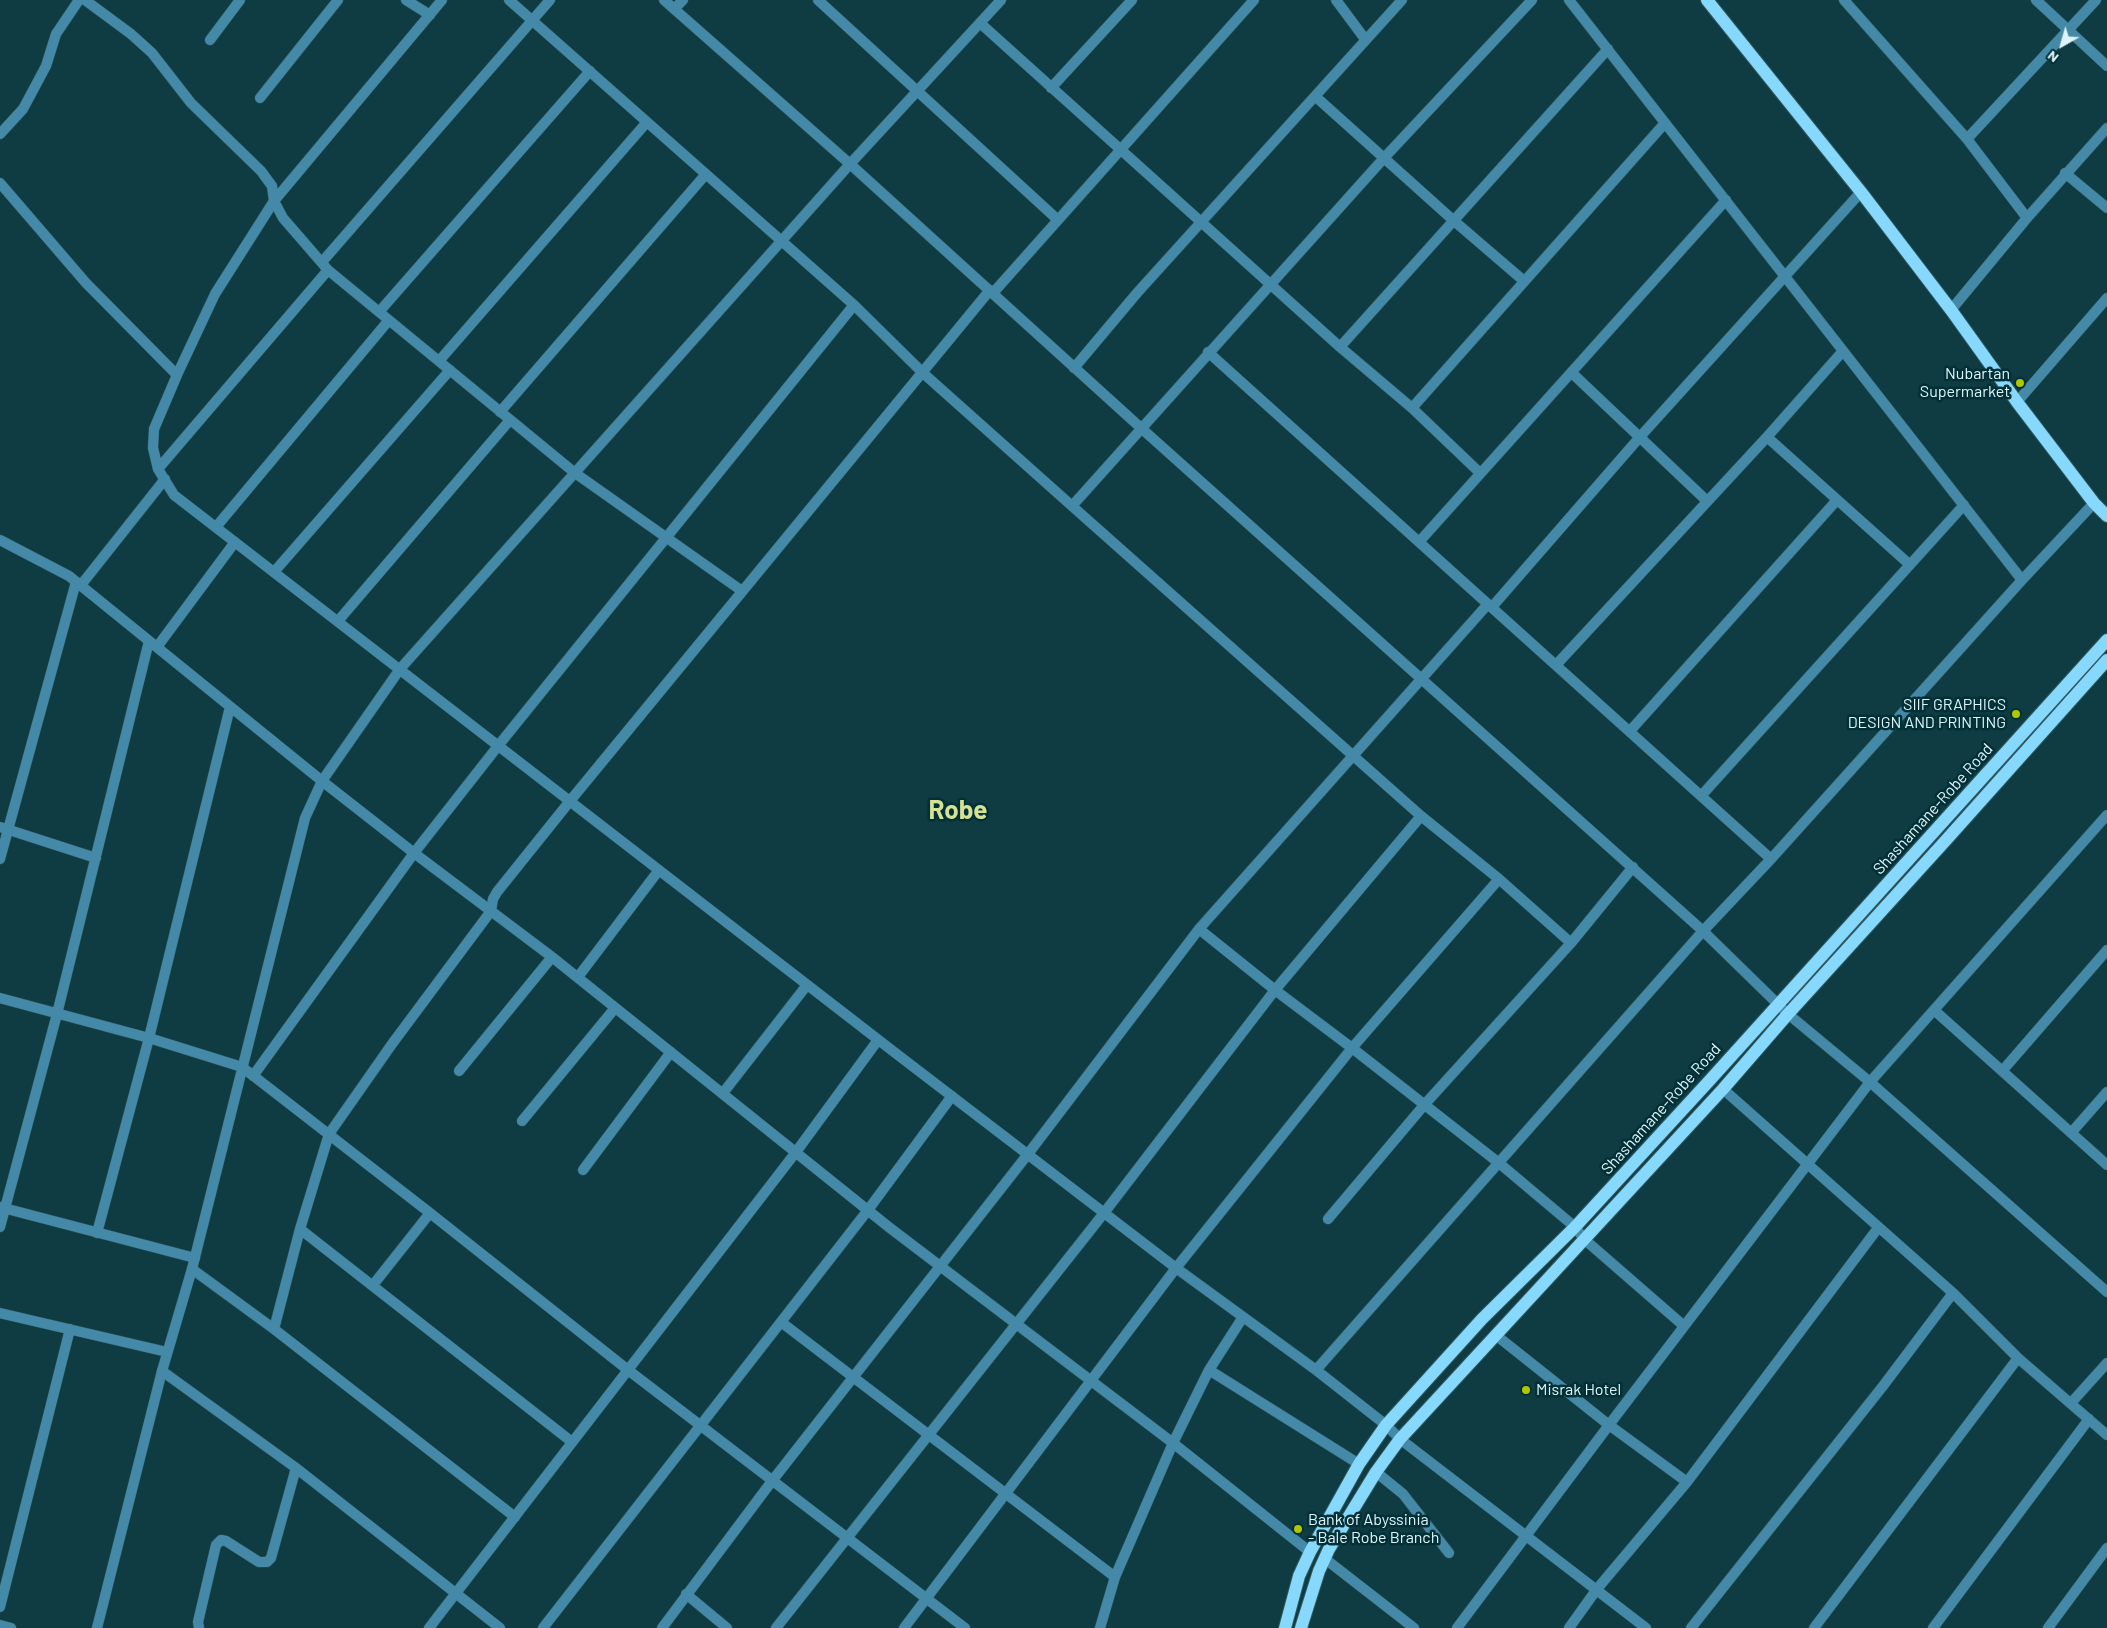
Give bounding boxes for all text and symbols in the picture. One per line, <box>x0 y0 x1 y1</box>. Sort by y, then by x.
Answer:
north arrow <box>2037 20 2087 70</box>
text: N <box>2044 48 2061 67</box>
place label: Nubartan Supermarket <box>1920 364 2010 402</box>
marker: Nubartan Supermarket <box>2014 377 2026 389</box>
place label: SIIF GRAPHICS DESIGN AND PRINTING <box>1848 695 2006 733</box>
marker: SIIF GRAPHICS DESIGN AND PRINTING <box>2010 708 2022 720</box>
street label: Shashamane-Robe Road <box>1869 740 1997 878</box>
district label: Robe <box>928 794 988 826</box>
street label: Shashamane-Robe Road <box>1597 1040 1725 1178</box>
place label: Misrak Hotel <box>1536 1380 1621 1400</box>
marker: Misrak Hotel <box>1520 1384 1532 1396</box>
place label: Bank of Abyssinia - Bale Robe Branch <box>1308 1510 1439 1548</box>
marker: Bank of Abyssinia - Bale Robe Branch <box>1292 1523 1304 1535</box>

